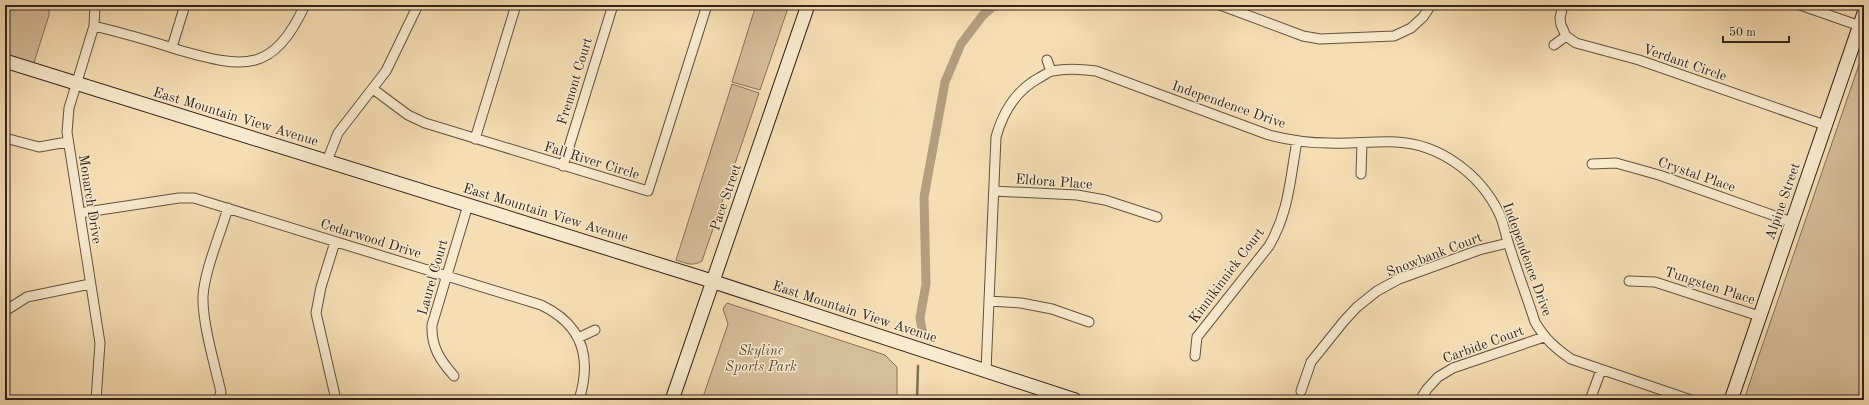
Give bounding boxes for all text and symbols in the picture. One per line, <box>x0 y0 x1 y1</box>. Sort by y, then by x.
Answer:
scale bar <box>1723 18 1789 44</box>
text: 50 m <box>1729 26 1756 39</box>
street label: Fremont Court <box>555 36 595 127</box>
street label: Verdant Circle <box>1641 42 1728 84</box>
street label: Independence Drive <box>1170 79 1287 131</box>
street label: East Mountain View Avenue <box>151 85 320 149</box>
street label: Fall River Circle <box>542 140 641 182</box>
street label: Monarch Drive <box>76 154 104 245</box>
street label: Crystal Place <box>1656 155 1737 195</box>
street label: Alpine Street <box>1763 161 1803 242</box>
street label: Pace Street <box>708 162 744 232</box>
street label: Eldora Place <box>1015 172 1093 192</box>
street label: East Mountain View Avenue <box>461 181 630 245</box>
street label: Independence Drive <box>1500 201 1554 318</box>
street label: Cedarwood Drive <box>319 217 423 261</box>
street label: Kinnikinnick Court <box>1187 225 1267 326</box>
street label: Snowbank Court <box>1385 230 1484 280</box>
street label: Laurel Court <box>415 238 450 317</box>
street label: Tungsten Place <box>1663 265 1757 307</box>
street label: East Mountain View Avenue <box>771 279 939 345</box>
street label: Carbide Court <box>1441 324 1526 366</box>
park label: Skyline Sports Park <box>725 344 797 375</box>

